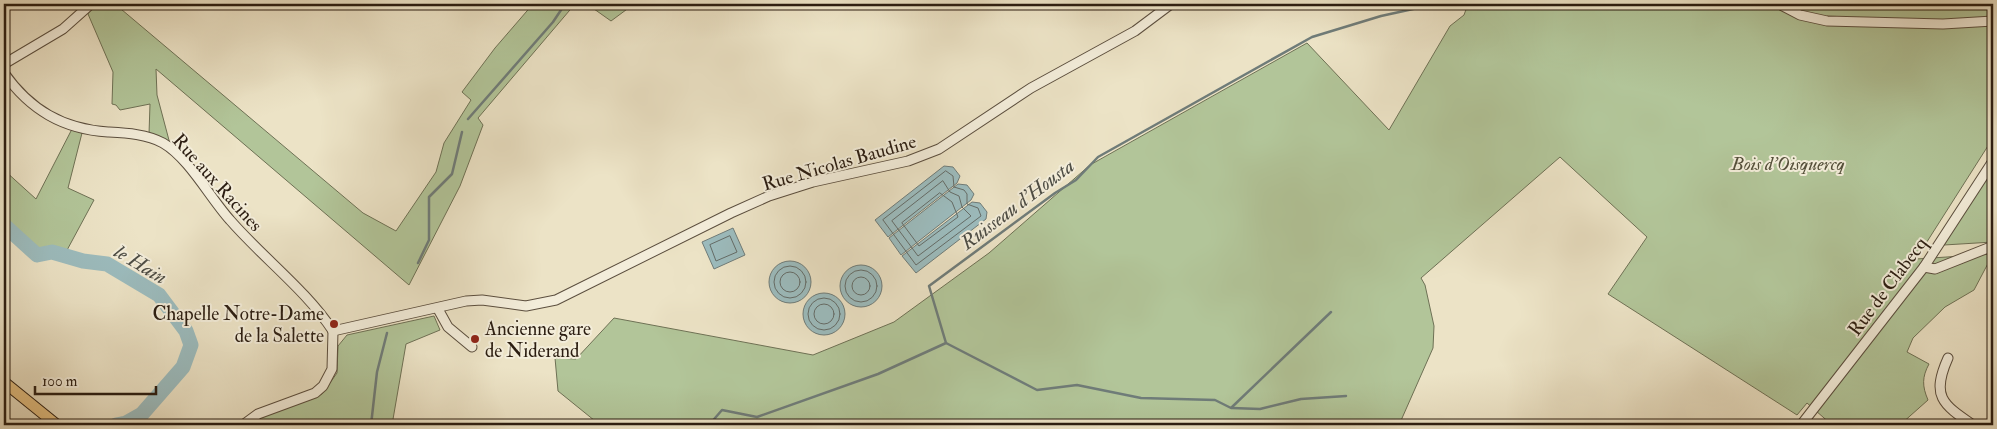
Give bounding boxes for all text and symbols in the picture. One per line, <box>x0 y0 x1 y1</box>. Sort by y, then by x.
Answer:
street label: Rue aux Racines <box>167 129 268 237</box>
street label: Rue Nicolas Baudine <box>759 129 919 196</box>
park label: Bois d'Oisquercq <box>1730 152 1845 176</box>
water label: Ruisseau d'Housta <box>955 153 1079 256</box>
street label: Rue de Clabecq <box>1843 232 1933 341</box>
water label: le Hain <box>109 239 172 290</box>
place label: Chapelle Notre-Dame de la Salette <box>152 302 324 348</box>
place label: Ancienne gare de Niderand <box>484 317 591 363</box>
marker: Chapelle Notre-Dame de la Salette <box>328 318 340 330</box>
marker: Ancienne gare de Niderand <box>469 333 481 345</box>
scale bar <box>35 364 156 396</box>
text: 100 m <box>42 372 78 391</box>

